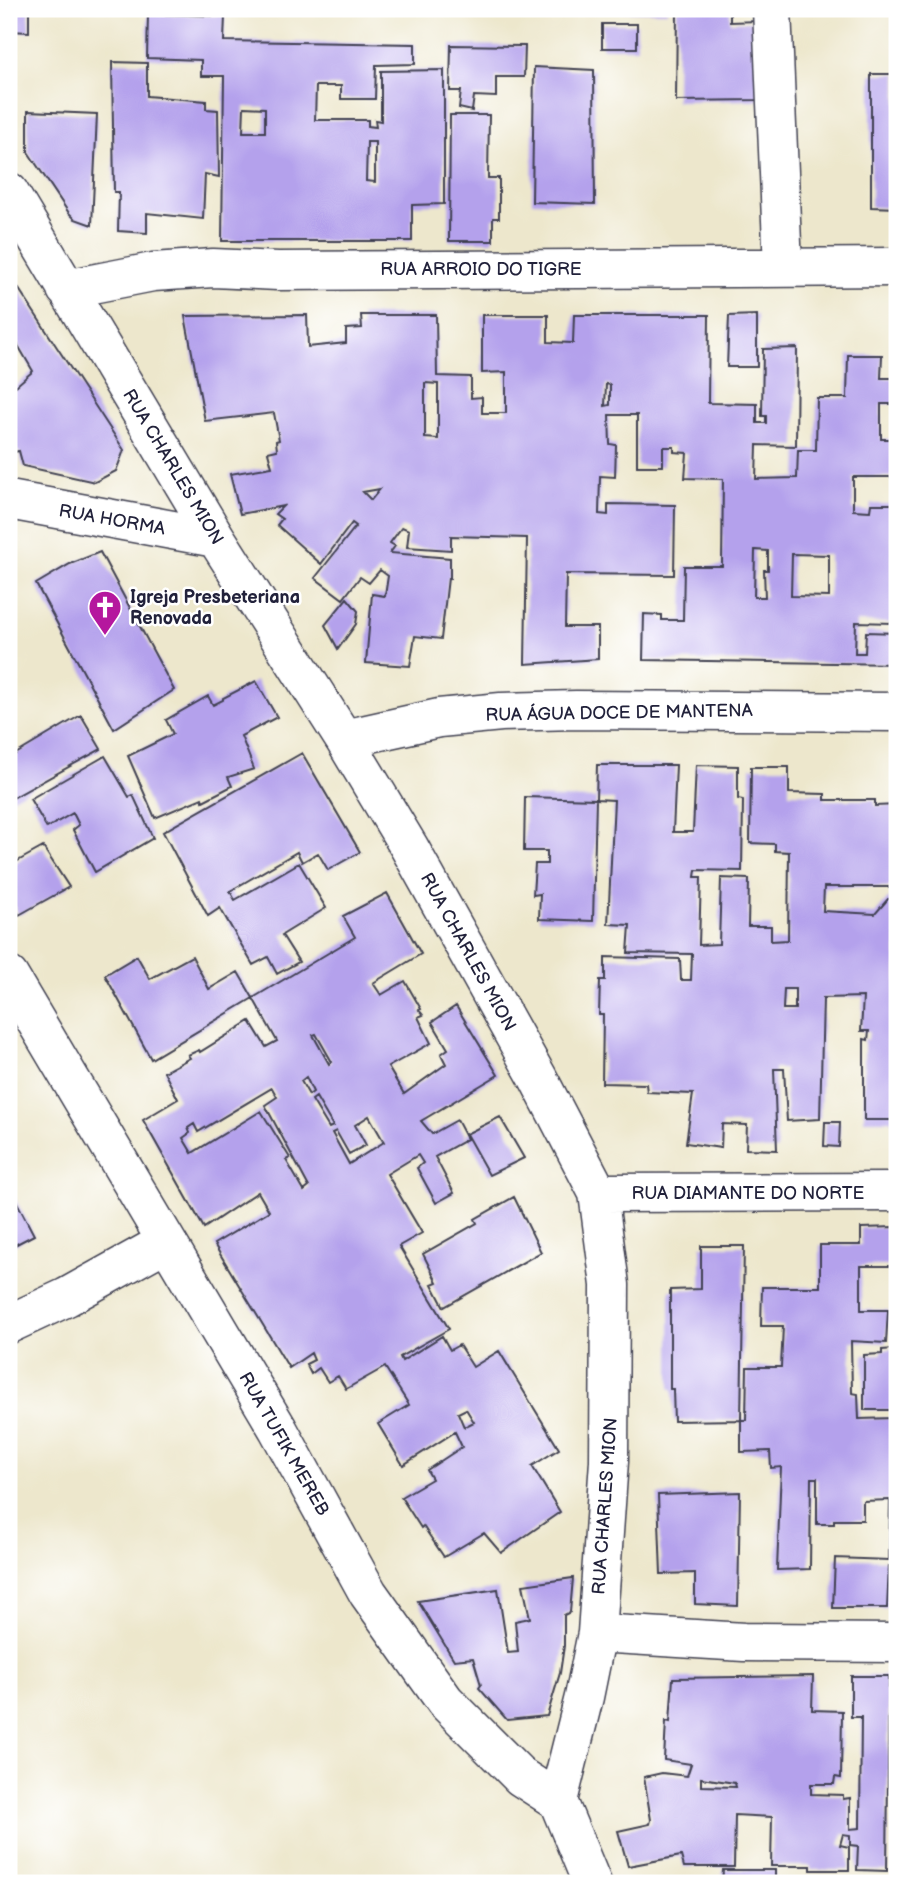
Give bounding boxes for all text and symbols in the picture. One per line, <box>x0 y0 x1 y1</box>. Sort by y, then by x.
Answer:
street label: RUA ARROIO DO TIGRE <box>380 259 582 280</box>
street label: RUA CHARLES MION <box>118 386 228 548</box>
street label: RUA HORMA <box>57 500 167 540</box>
place label: Igreja Presbeteriana Renovada <box>130 587 300 629</box>
church icon: Igreja Presbeteriana Renovada <box>86 588 124 637</box>
street label: RUA ÁGUA DOCE DE MANTENA <box>485 698 753 726</box>
street label: RUA CHARLES MION <box>416 869 520 1035</box>
street label: RUA DIAMANTE DO NORTE <box>632 1183 865 1204</box>
street label: RUA TUFIK MEREB <box>234 1369 334 1519</box>
street label: RUA CHARLES MION <box>588 1417 622 1595</box>

